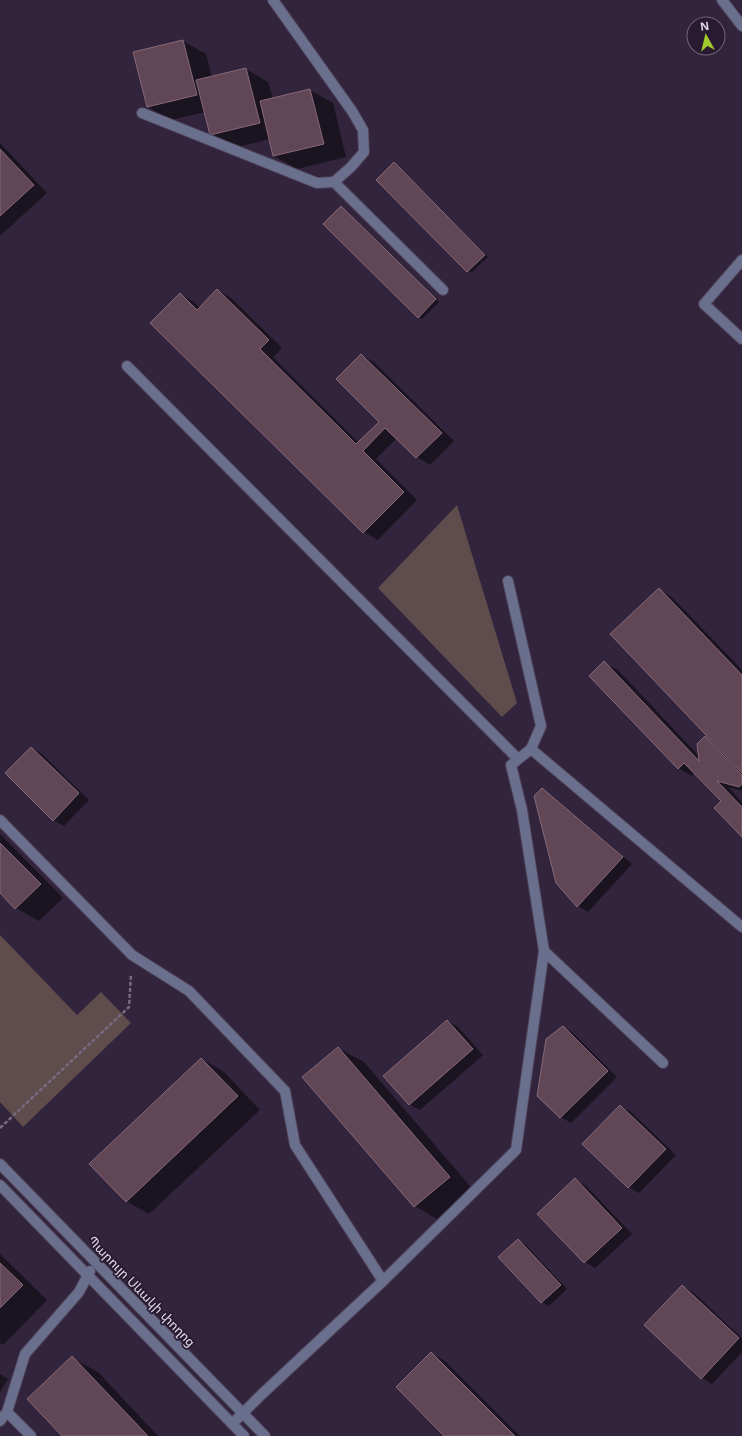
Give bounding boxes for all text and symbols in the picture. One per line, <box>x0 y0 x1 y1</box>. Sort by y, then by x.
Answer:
north arrow <box>686 16 726 56</box>
text: N <box>699 18 710 34</box>
street label: Պարույր Սևակի փողոց <box>84 1232 200 1350</box>

